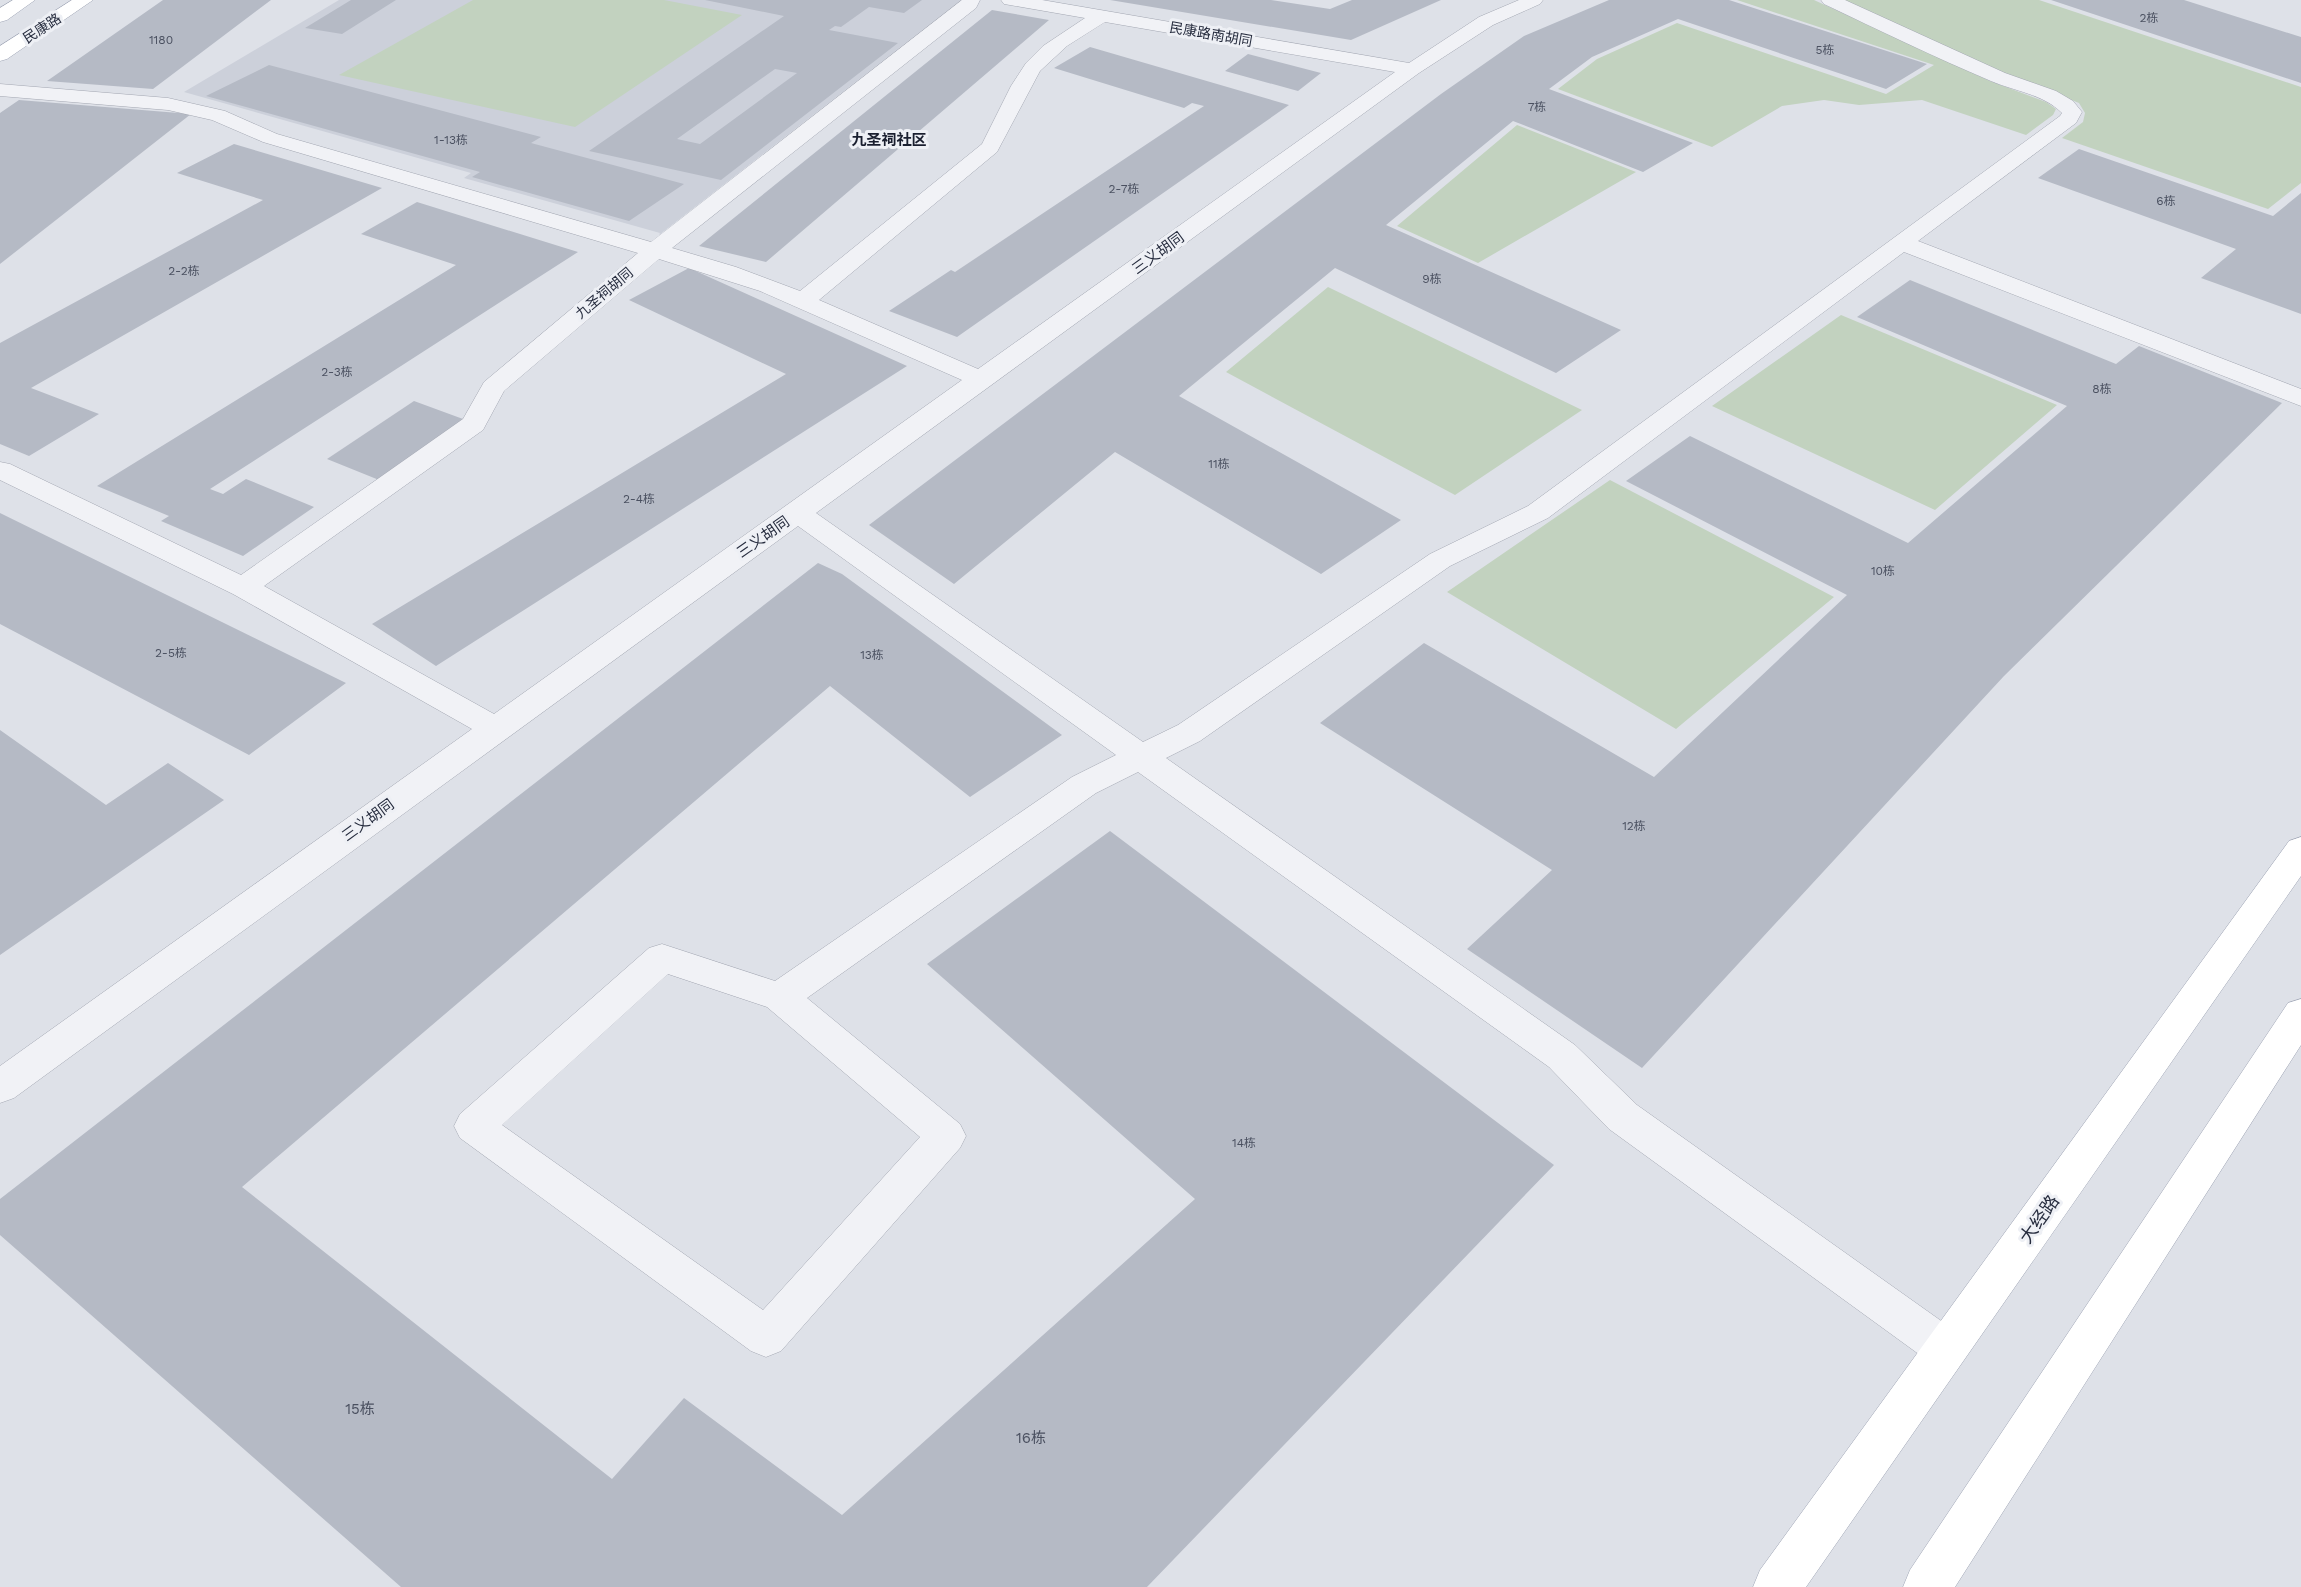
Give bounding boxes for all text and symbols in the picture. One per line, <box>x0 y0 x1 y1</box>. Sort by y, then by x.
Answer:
street label: 民康路 <box>20 10 64 46</box>
house number: 2栋 <box>2140 11 2159 25</box>
street label: 民康路南胡同 <box>1168 19 1254 49</box>
house number: 1180 <box>149 33 173 47</box>
house number: 5栋 <box>1816 43 1834 57</box>
house number: 7栋 <box>1528 100 1546 114</box>
district label: 九圣祠社区 <box>851 131 927 149</box>
house number: 1-13栋 <box>434 133 468 147</box>
house number: 2-7栋 <box>1109 182 1139 196</box>
house number: 6栋 <box>2156 194 2176 208</box>
street label: 三义胡同 <box>1128 228 1188 278</box>
house number: 2-2栋 <box>168 264 200 278</box>
street label: 九圣祠胡同 <box>572 264 636 322</box>
house number: 9栋 <box>1422 272 1442 286</box>
house number: 2-3栋 <box>321 365 353 379</box>
house number: 8栋 <box>2092 382 2112 396</box>
house number: 11栋 <box>1208 457 1230 471</box>
house number: 2-4栋 <box>623 492 655 506</box>
street label: 三义胡同 <box>733 512 793 562</box>
house number: 10栋 <box>1871 564 1895 578</box>
house number: 2-5栋 <box>155 646 187 660</box>
house number: 13栋 <box>860 648 884 662</box>
street label: 三义胡同 <box>338 795 398 845</box>
house number: 12栋 <box>1622 819 1646 833</box>
house number: 14栋 <box>1232 1136 1256 1150</box>
street label: 大经路 <box>2015 1191 2063 1247</box>
house number: 15栋 <box>345 1400 375 1418</box>
house number: 16栋 <box>1016 1429 1046 1447</box>

